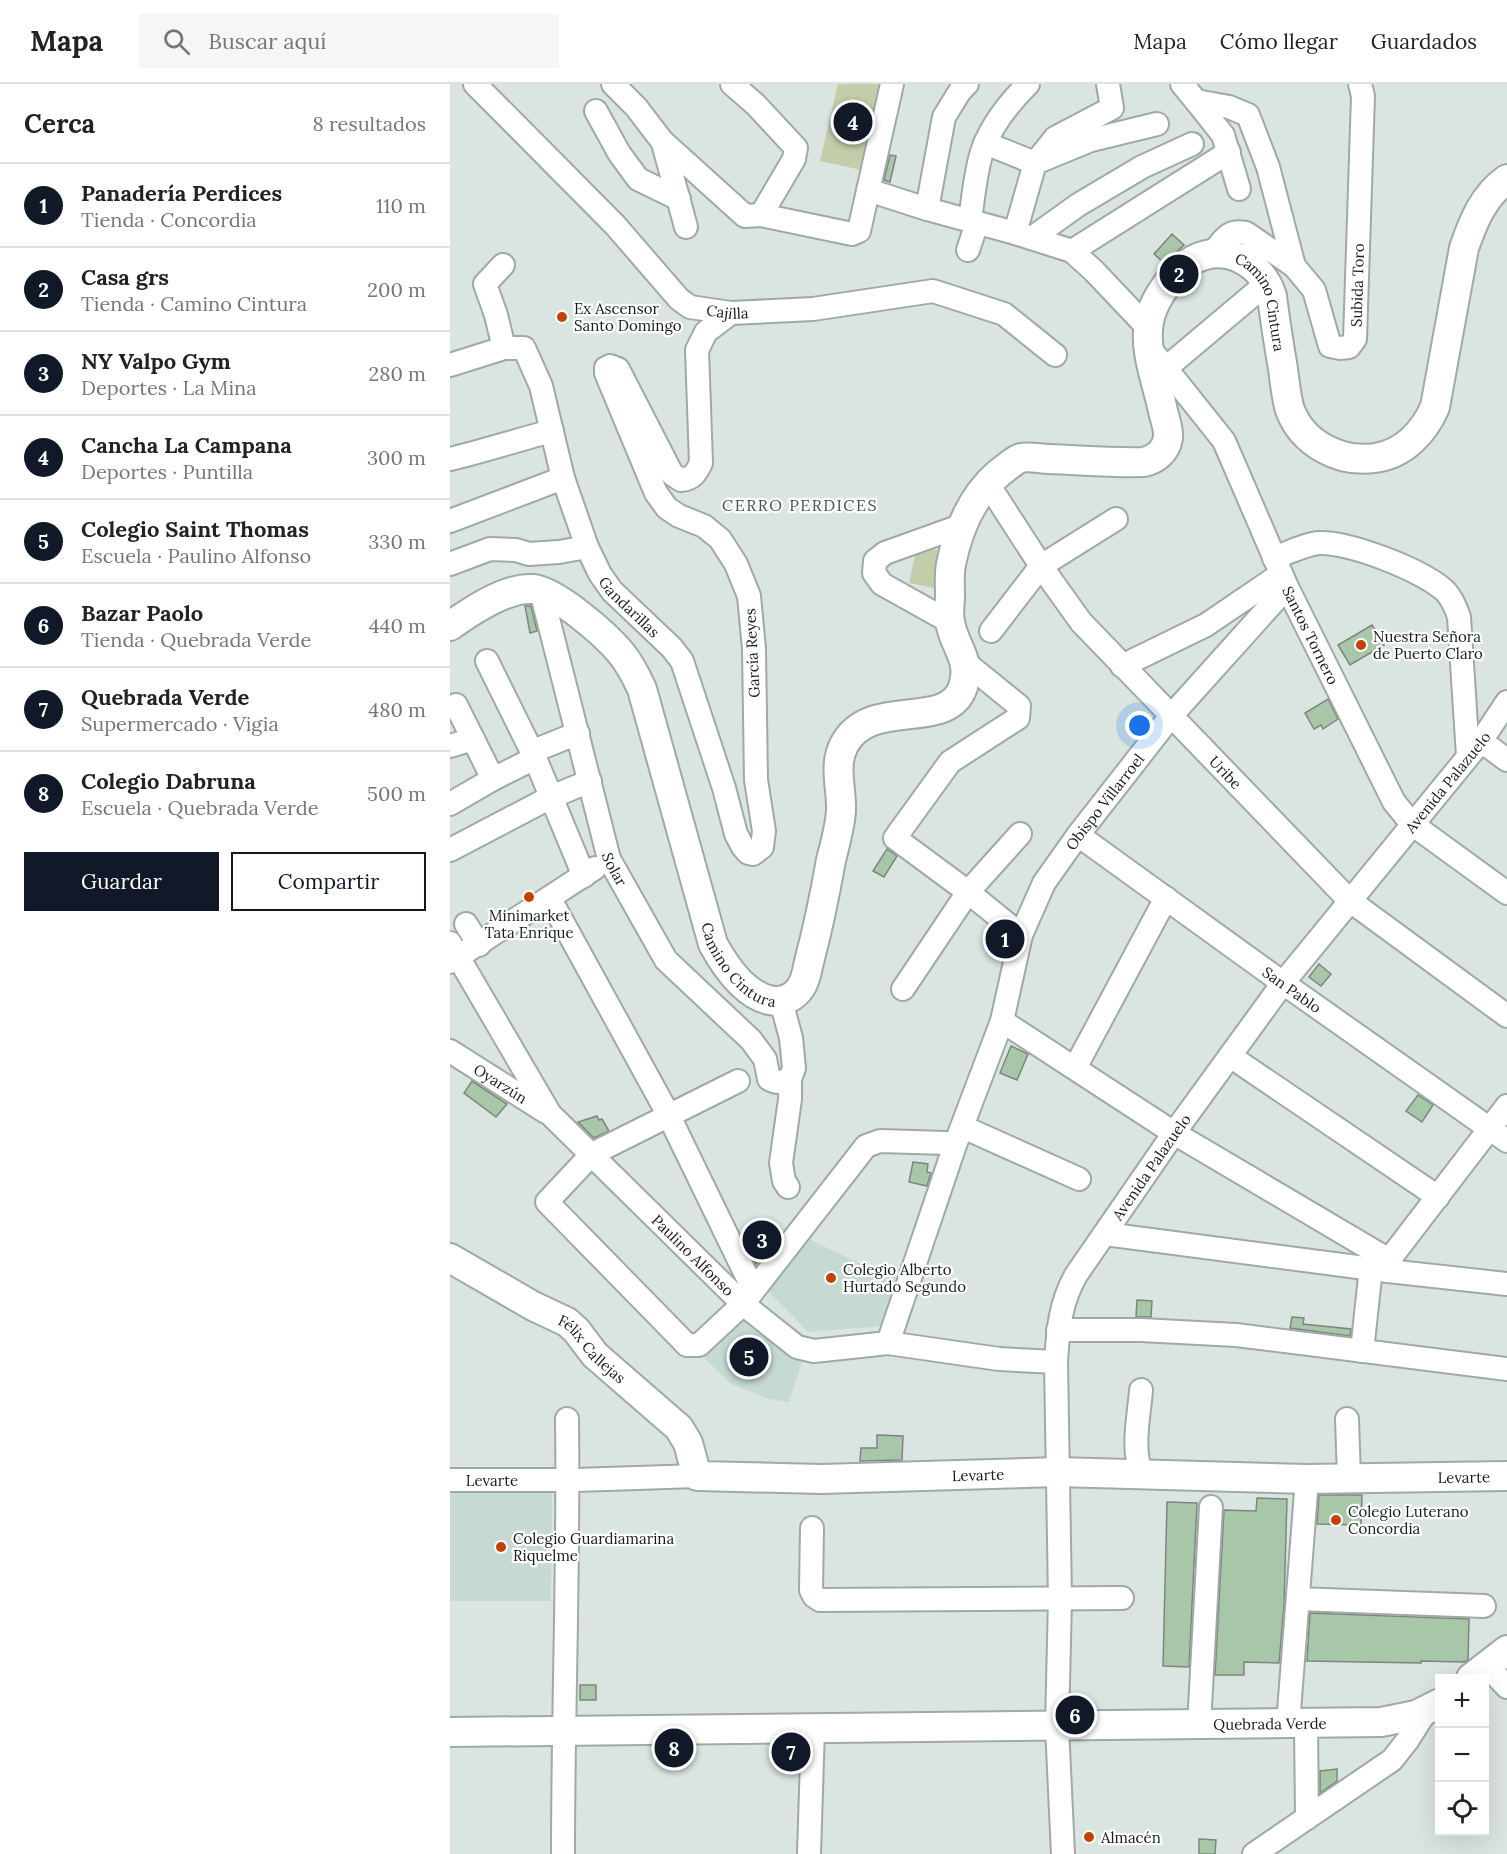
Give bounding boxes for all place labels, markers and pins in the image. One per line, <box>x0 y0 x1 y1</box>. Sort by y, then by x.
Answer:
pin: 4 <box>834 99 872 144</box>
pin: 2 <box>1160 252 1198 297</box>
place label: Ex Ascensor Santo Domingo <box>574 299 682 335</box>
marker: Ex Ascensor Santo Domingo <box>555 310 569 324</box>
place label: Nuestra Señora de Puerto Claro <box>1373 627 1483 663</box>
marker: Nuestra Señora de Puerto Claro <box>1354 638 1368 652</box>
marker: Minimarket Tata Enrique <box>522 890 536 904</box>
place label: Minimarket Tata Enrique <box>484 906 574 942</box>
pin: 1 <box>986 916 1024 962</box>
pin: 3 <box>742 1218 782 1262</box>
place label: Colegio Alberto Hurtado Segundo <box>843 1260 966 1296</box>
marker: Colegio Alberto Hurtado Segundo <box>824 1271 838 1285</box>
pin: 5 <box>730 1334 768 1380</box>
place label: Colegio Luterano Concordia <box>1348 1502 1469 1538</box>
marker: Colegio Luterano Concordia <box>1329 1513 1343 1527</box>
place label: Colegio Guardiamarina Riquelme <box>513 1529 674 1565</box>
marker: Colegio Guardiamarina Riquelme <box>494 1540 508 1554</box>
pin: 6 <box>1056 1692 1094 1738</box>
pin: 8 <box>654 1726 694 1770</box>
pin: 7 <box>772 1730 810 1774</box>
place label: Almacén <box>1100 1828 1161 1847</box>
marker: Almacén <box>1082 1830 1096 1844</box>

